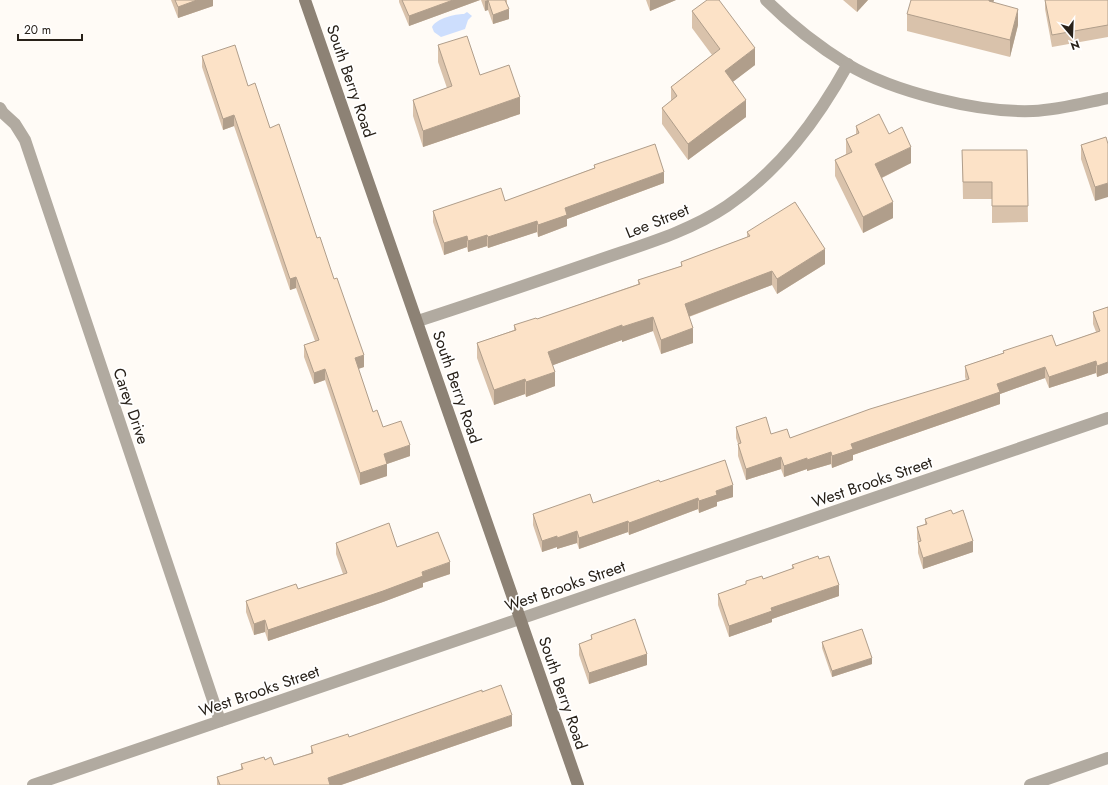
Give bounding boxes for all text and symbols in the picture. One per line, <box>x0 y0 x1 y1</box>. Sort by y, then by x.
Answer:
scale bar <box>18 16 82 42</box>
north arrow <box>1052 16 1092 56</box>
text: 20 m <box>24 21 51 39</box>
street label: South Berry Road <box>321 22 381 140</box>
text: N <box>1069 36 1082 54</box>
street label: Lee Street <box>622 198 692 244</box>
street label: South Berry Road <box>427 328 487 446</box>
street label: Carey Drive <box>107 365 155 447</box>
street label: West Brooks Street <box>809 451 935 513</box>
street label: West Brooks Street <box>502 555 628 617</box>
street label: South Berry Road <box>533 634 593 752</box>
street label: West Brooks Street <box>196 660 322 722</box>

